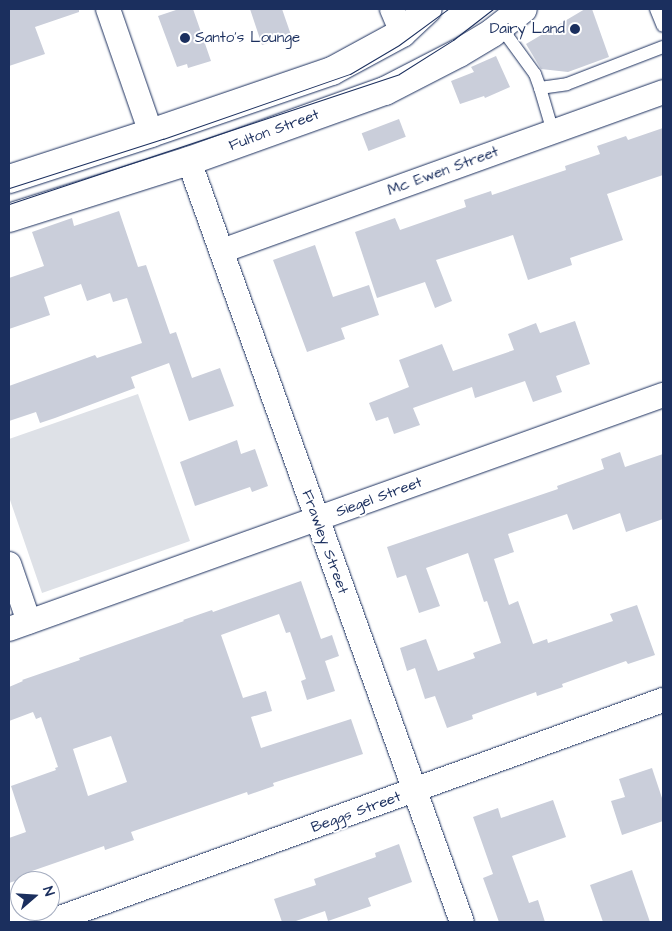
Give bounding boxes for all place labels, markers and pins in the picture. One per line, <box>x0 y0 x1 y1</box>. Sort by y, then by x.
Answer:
place label: Dairy Land <box>490 20 565 38</box>
marker: Dairy Land <box>569 23 581 35</box>
place label: Santo's Lounge <box>195 29 300 47</box>
marker: Santo's Lounge <box>179 32 191 44</box>

